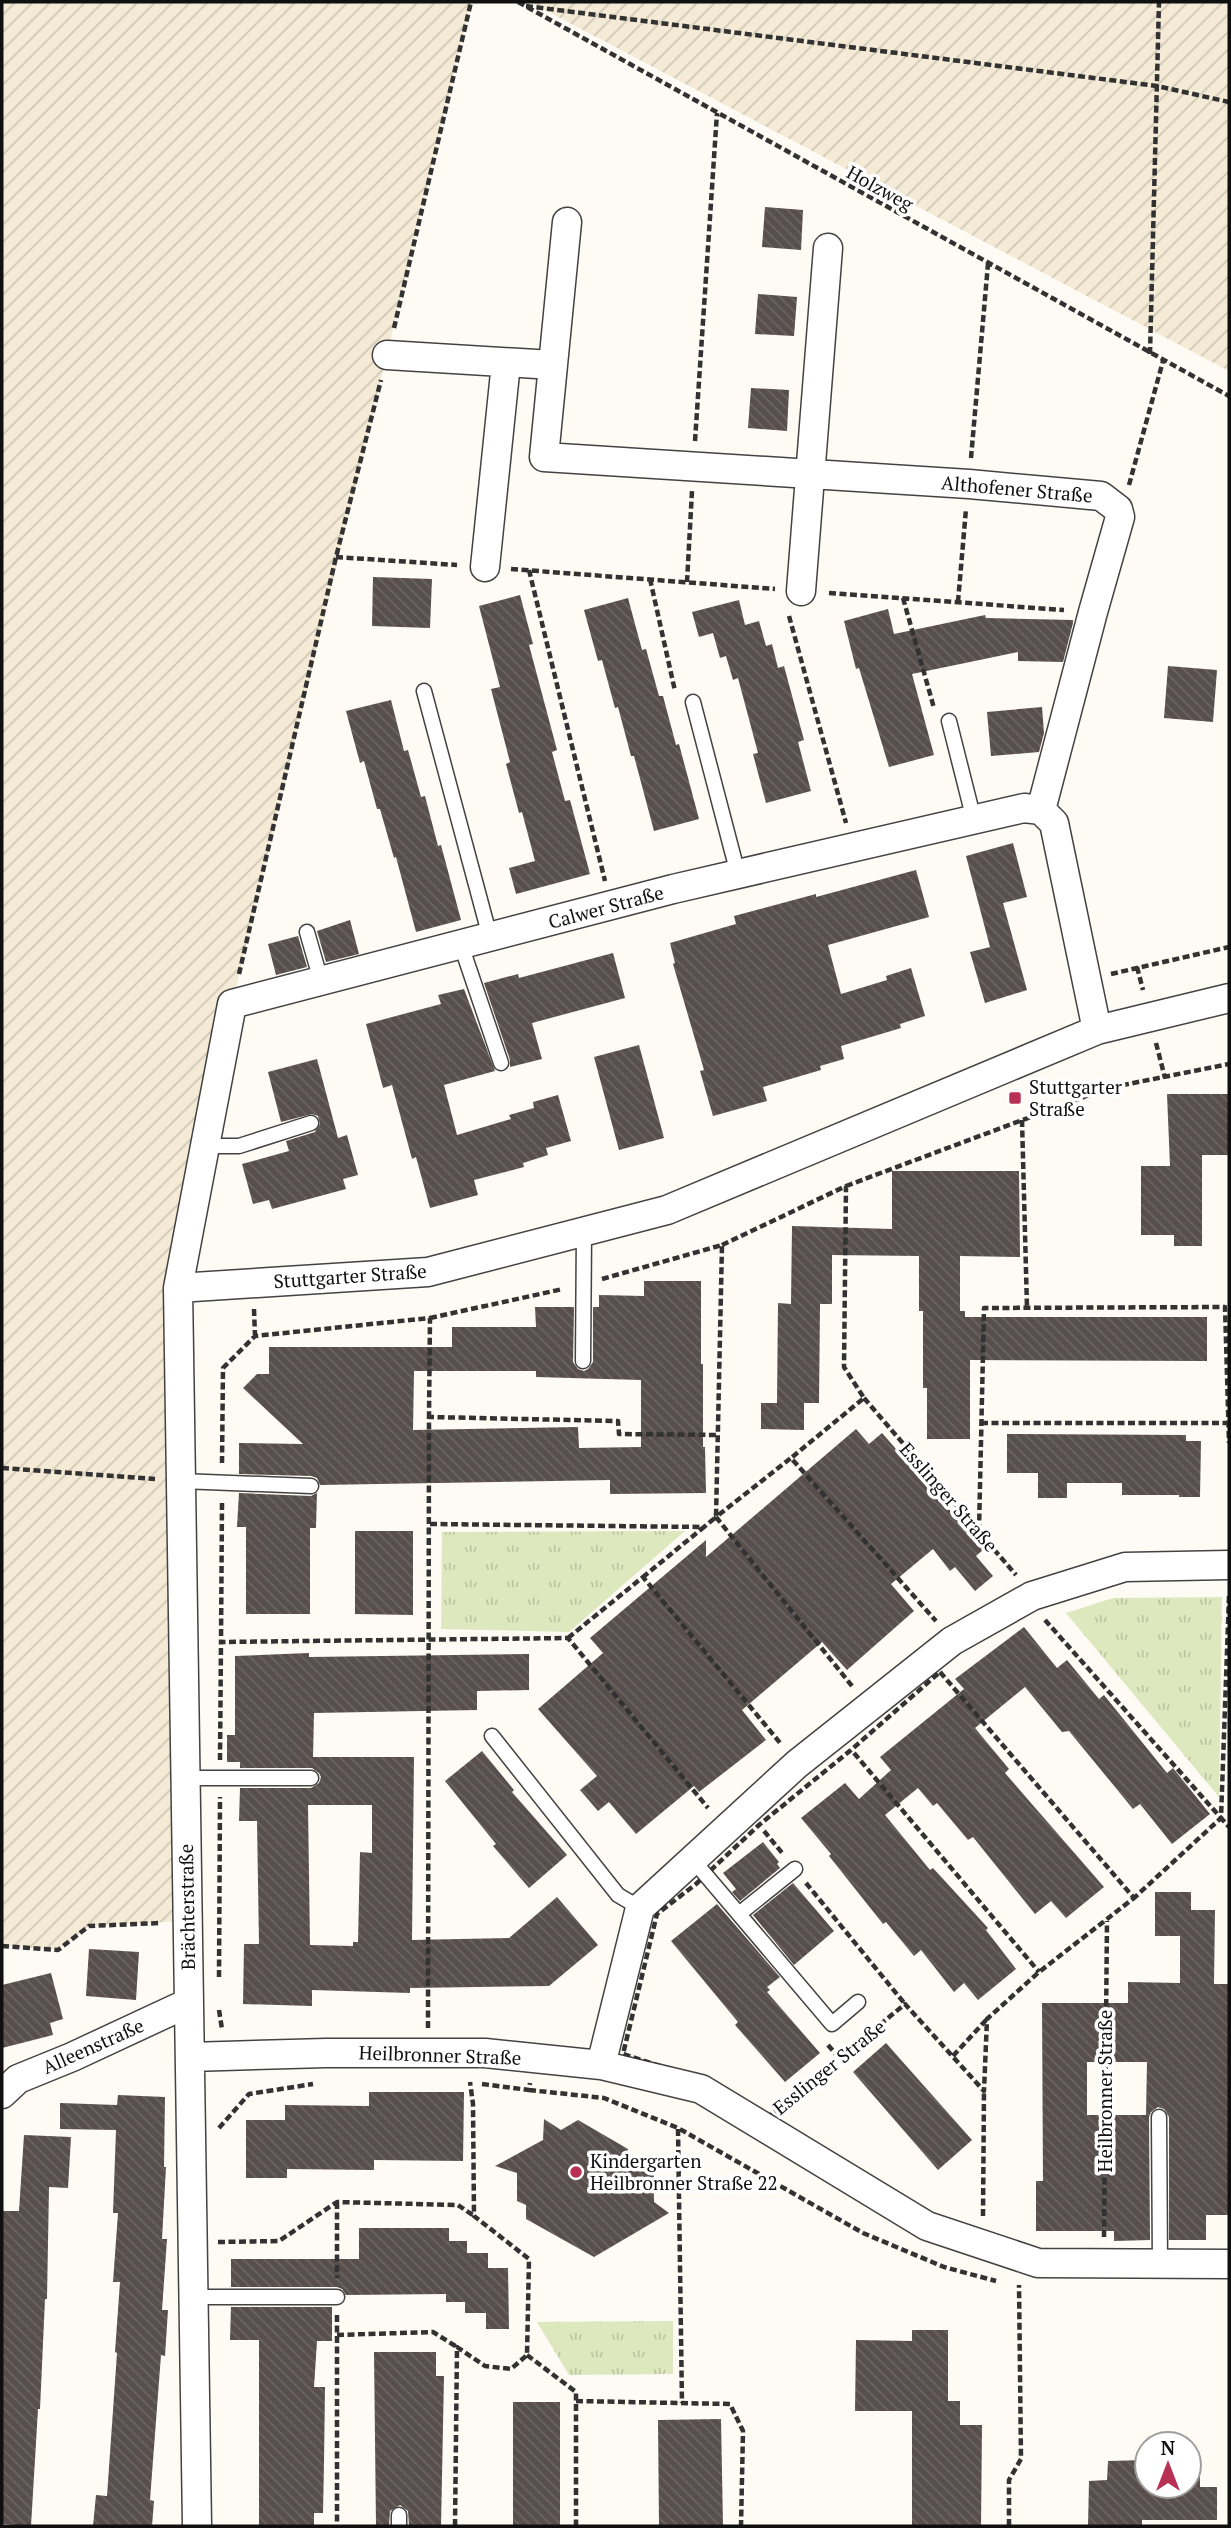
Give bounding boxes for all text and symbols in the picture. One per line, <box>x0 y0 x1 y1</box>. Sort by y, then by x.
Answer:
street label: Holzweg <box>843 159 919 217</box>
street label: Althofener Straße <box>940 469 1094 508</box>
street label: Calwer Straße <box>545 879 666 934</box>
place label: Stuttgarter Straße <box>1029 1074 1123 1121</box>
marker: Stuttgarter Straße <box>1007 1090 1023 1106</box>
street label: Stuttgarter Straße <box>273 1258 427 1293</box>
street label: Esslinger Straße <box>895 1437 1004 1557</box>
street label: Brächterstraße <box>173 1844 200 1970</box>
street label: Heilbronner Straße <box>1092 2010 1117 2172</box>
street label: Alleenstraße <box>38 2012 148 2079</box>
street label: Esslinger Straße <box>767 2014 890 2120</box>
street label: Heilbronner Straße <box>358 2039 522 2070</box>
place label: Kindergarten Heilbronner Straße 22 <box>590 2148 778 2195</box>
marker: Kindergarten Heilbronner Straße 22 <box>568 2164 584 2180</box>
north arrow <box>1133 2430 1203 2500</box>
text: N <box>1161 2435 1176 2460</box>

